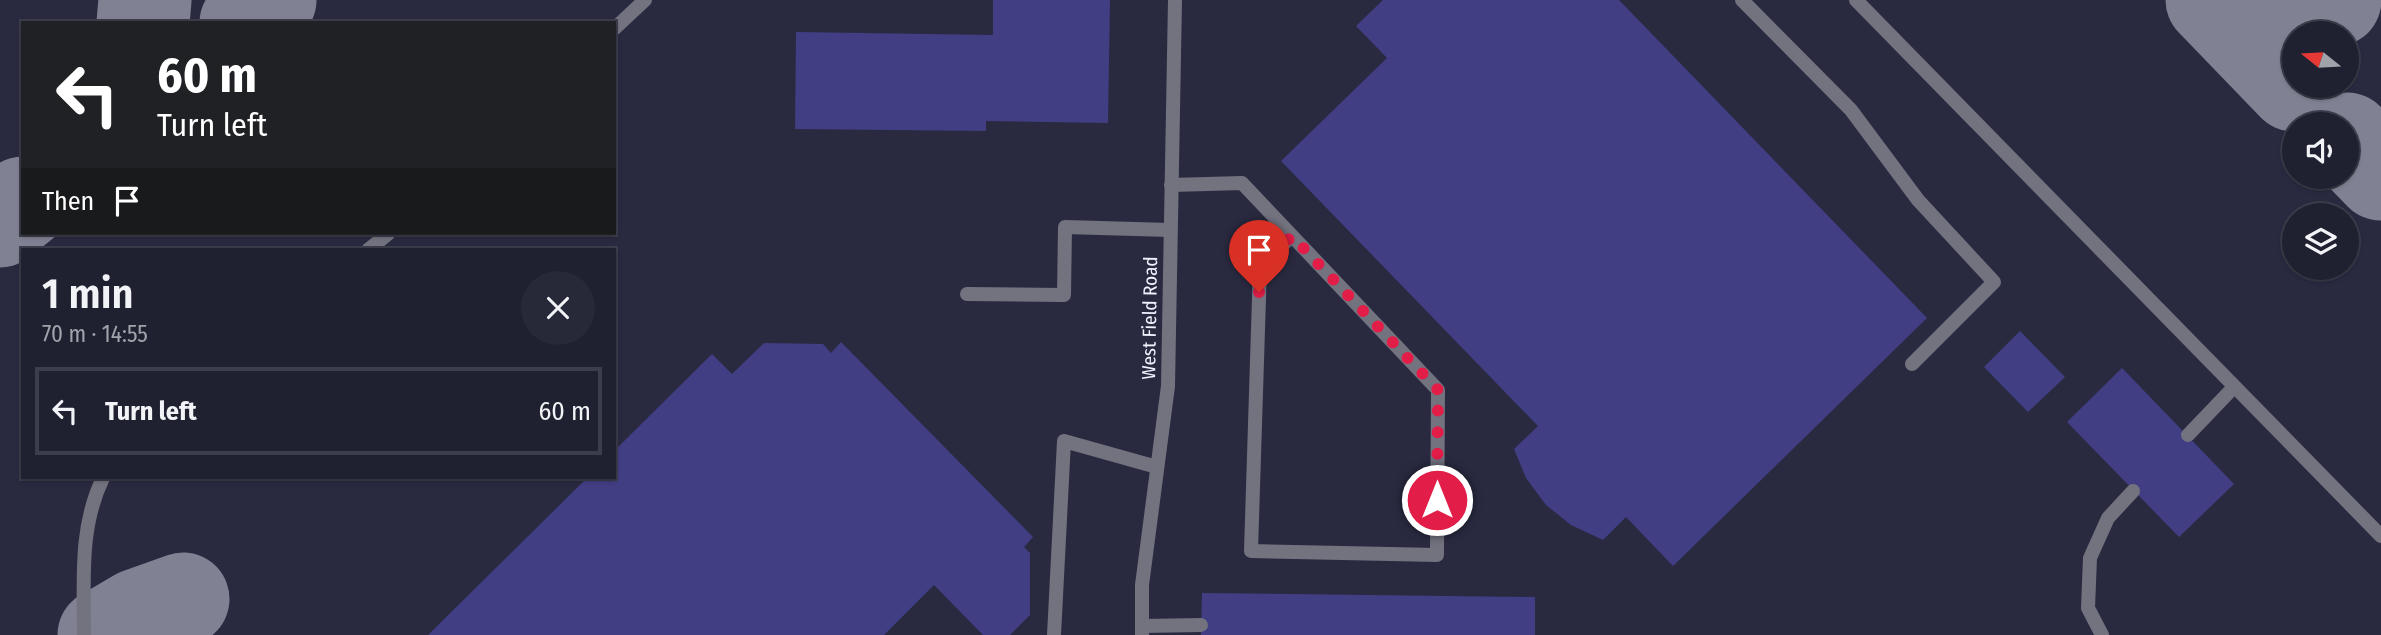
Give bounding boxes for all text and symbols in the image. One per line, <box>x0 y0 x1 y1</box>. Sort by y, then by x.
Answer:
north arrow <box>2282 21 2359 98</box>
map controls <box>2282 21 2359 280</box>
text: 60 m <box>157 46 257 105</box>
icon: left <box>42 49 133 140</box>
text: Turn left <box>157 106 267 144</box>
button: sound <box>2282 112 2359 189</box>
icon: arrive <box>108 182 146 220</box>
text: Then <box>42 186 94 217</box>
button: layers <box>2282 203 2359 280</box>
pin <box>1229 220 1289 292</box>
icon: arrive <box>1240 231 1278 269</box>
street label: West Field Road <box>1137 256 1162 380</box>
text: 1 min <box>42 269 133 319</box>
button: close <box>521 271 595 345</box>
text: 70 m · 14:55 <box>42 320 148 348</box>
icon: left <box>46 392 84 430</box>
text: Turn left <box>105 396 197 427</box>
text: 60 m <box>538 396 591 427</box>
position arrow <box>1400 463 1474 537</box>

